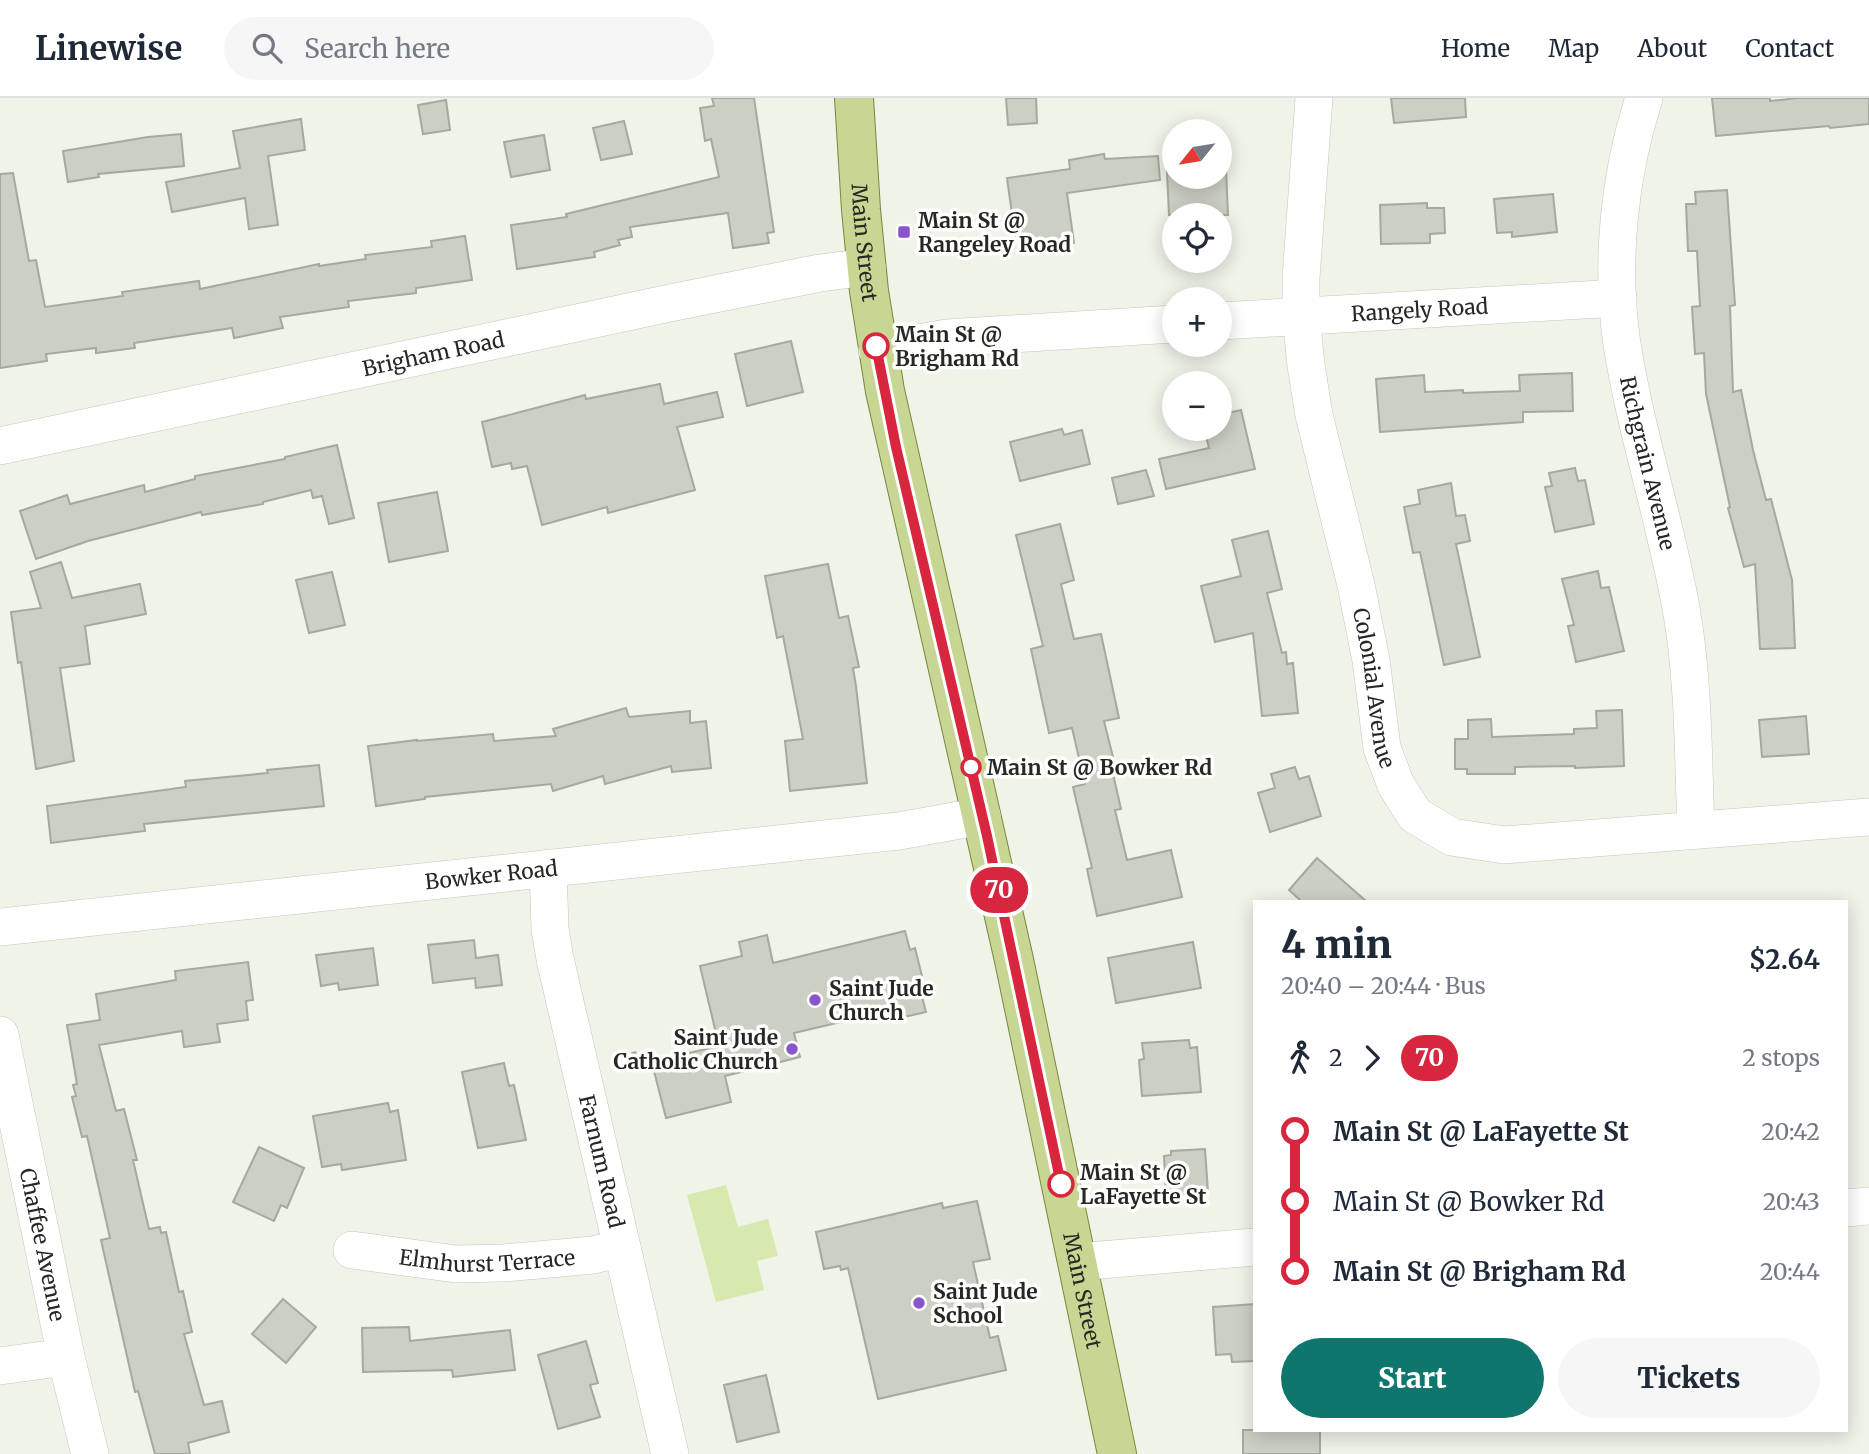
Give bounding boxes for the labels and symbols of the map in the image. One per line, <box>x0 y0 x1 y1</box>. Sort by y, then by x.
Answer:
north arrow <box>1162 119 1232 189</box>
street label: Main Street <box>846 183 884 303</box>
place label: Main St @ Rangeley Road <box>918 207 1071 258</box>
marker: Main St @ Rangeley Road <box>896 224 912 240</box>
street label: Rangely Road <box>1350 292 1489 327</box>
place label: Main St @ Brigham Rd <box>895 321 1019 372</box>
street label: Brigham Road <box>360 325 507 382</box>
marker: Main St @ Brigham Rd <box>863 333 889 359</box>
street label: Richgrain Avenue <box>1614 374 1682 553</box>
street label: Colonial Avenue <box>1347 606 1402 772</box>
place label: Main St @ Bowker Rd <box>987 754 1212 781</box>
marker: Main St @ Bowker Rd <box>961 757 981 777</box>
street label: Bowker Road <box>423 854 559 895</box>
line badge: 70 <box>968 867 1030 913</box>
place label: Saint Jude Church <box>829 975 934 1026</box>
marker: Saint Jude Church <box>807 992 823 1008</box>
place label: Saint Jude Catholic Church <box>614 1024 778 1075</box>
marker: Saint Jude Catholic Church <box>784 1041 800 1057</box>
street label: Farnum Road <box>573 1092 631 1231</box>
place label: Main St @ LaFayette St <box>1080 1159 1207 1210</box>
street label: Chaffee Avenue <box>14 1166 72 1324</box>
marker: Main St @ LaFayette St <box>1048 1171 1074 1197</box>
street label: Main Street <box>1058 1230 1108 1351</box>
street label: Elmhurst Terrace <box>398 1243 576 1278</box>
place label: Saint Jude School <box>933 1278 1038 1329</box>
marker: Saint Jude School <box>911 1295 927 1311</box>

